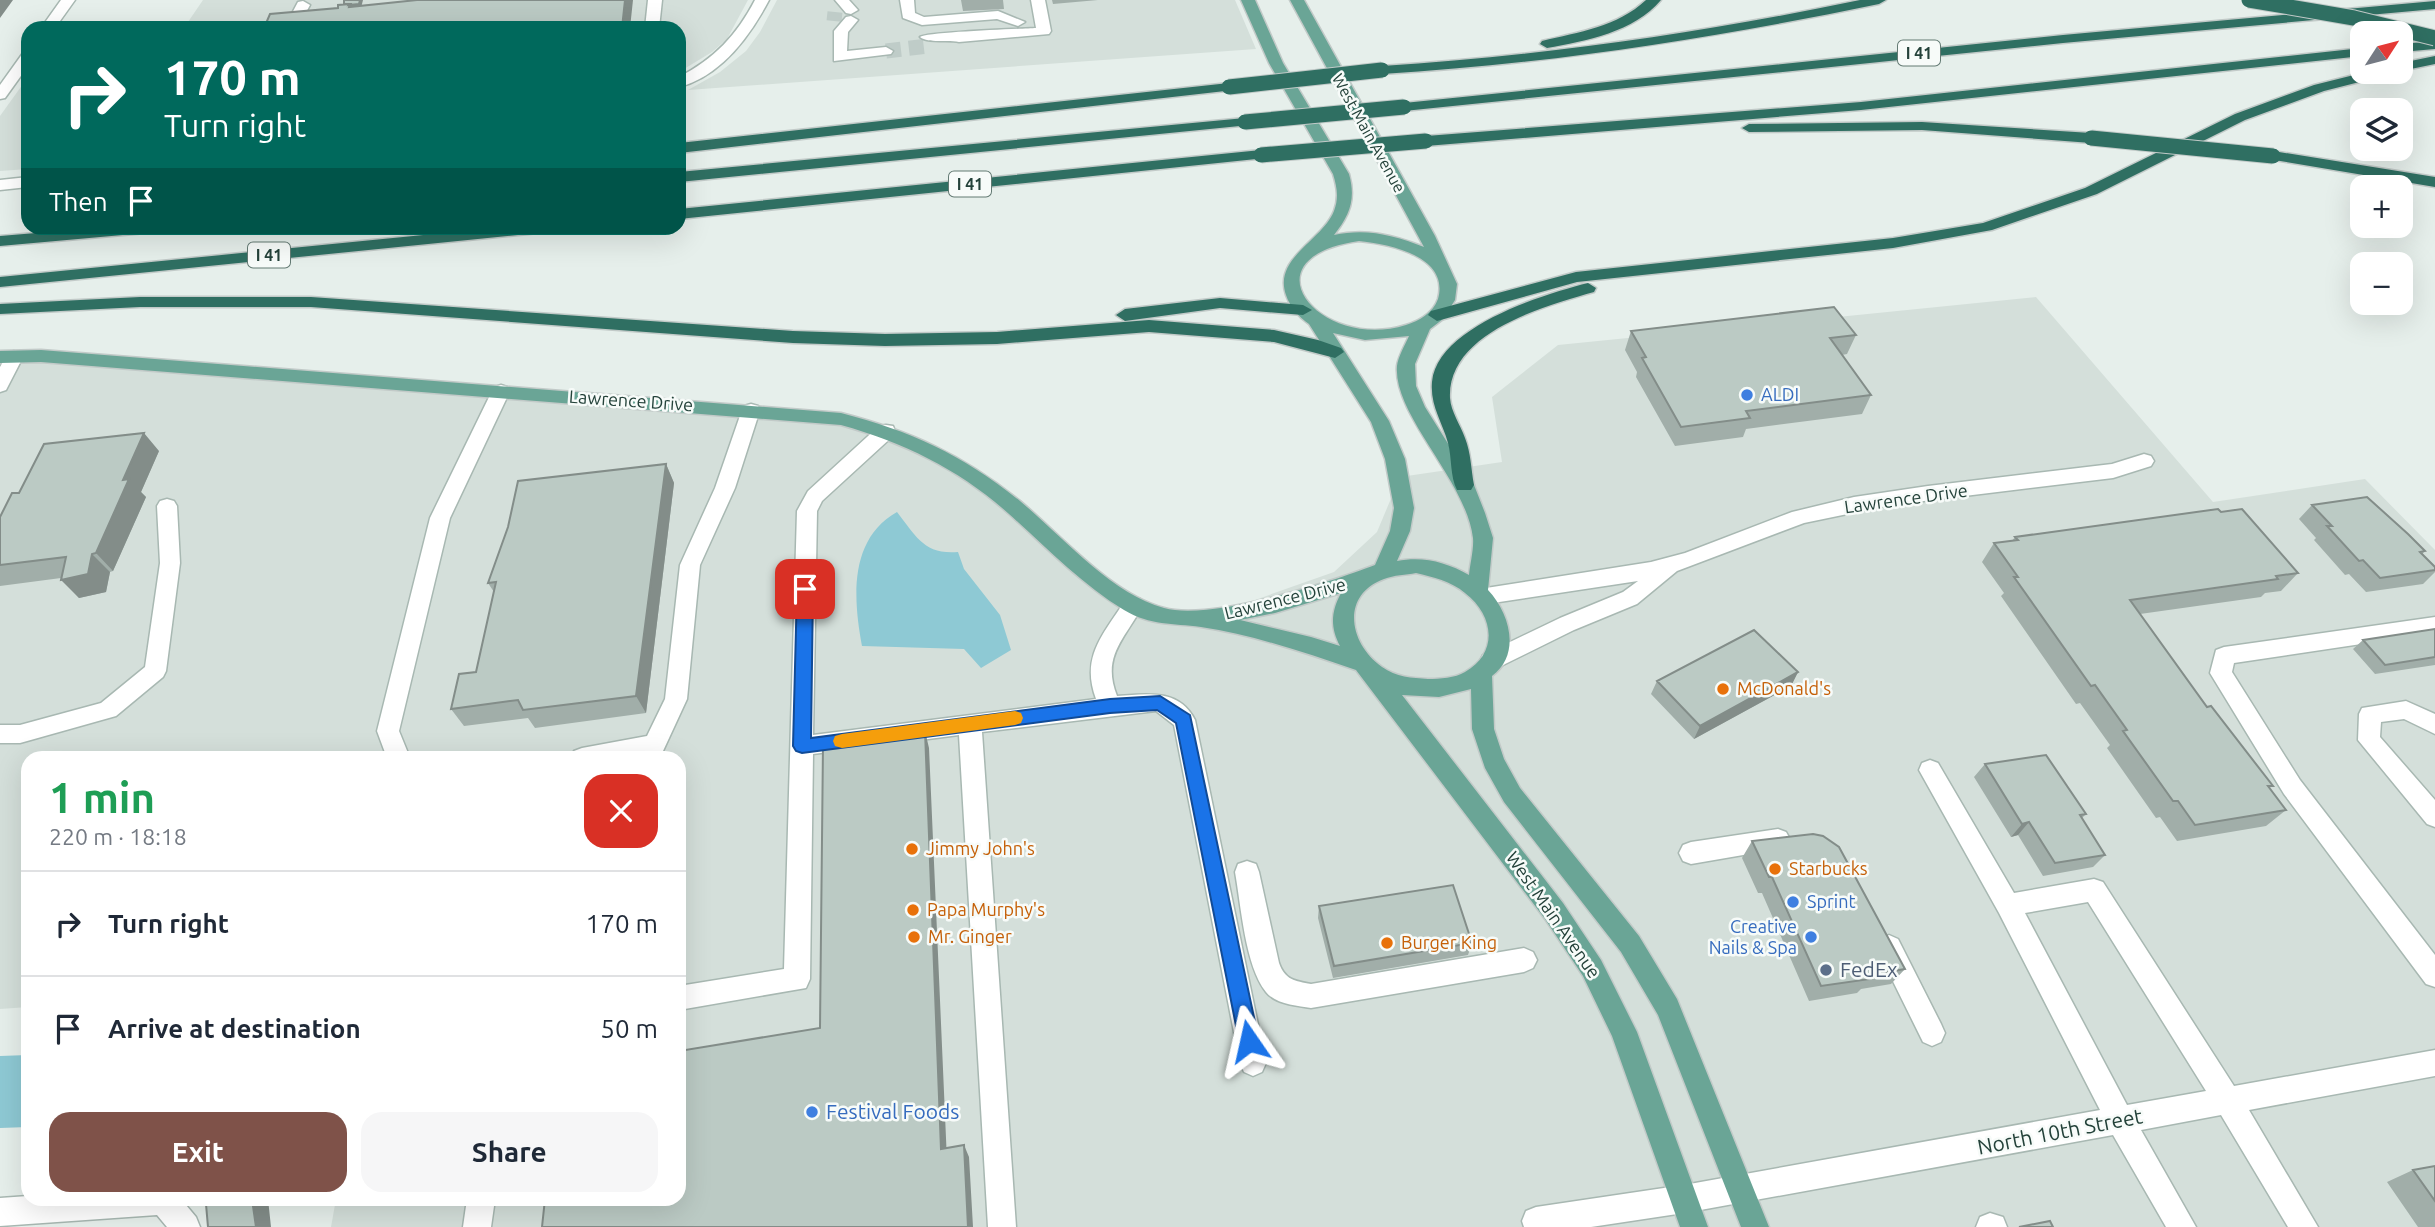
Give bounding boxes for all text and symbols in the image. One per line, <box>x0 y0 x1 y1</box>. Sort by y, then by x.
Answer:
north arrow <box>2350 21 2413 84</box>
map controls <box>2350 21 2413 315</box>
road number: I 41 <box>1898 40 1940 66</box>
icon: right <box>49 49 140 140</box>
text: 170 m <box>164 49 301 104</box>
street label: West Main Avenue <box>1329 70 1409 196</box>
button: layers <box>2350 98 2413 161</box>
text: Turn right <box>164 107 306 143</box>
road number: I 41 <box>949 172 991 196</box>
button: + <box>2350 175 2413 238</box>
icon: arrive <box>122 182 160 220</box>
text: Then <box>49 187 108 216</box>
road number: I 41 <box>248 243 290 268</box>
button: − <box>2350 252 2413 315</box>
place label: ALDI <box>1761 384 1799 404</box>
street label: Lawrence Drive <box>568 386 694 414</box>
marker: ALDI <box>1739 387 1755 403</box>
street label: Lawrence Drive <box>1843 479 1969 517</box>
pin <box>775 559 835 619</box>
icon: arrive <box>786 570 824 608</box>
street label: Lawrence Drive <box>1222 573 1347 623</box>
place label: McDonald's <box>1737 678 1831 698</box>
marker: McDonald's <box>1715 681 1731 697</box>
text: 1 min <box>49 774 155 821</box>
button: close <box>584 774 658 848</box>
text: 220 m · 18:18 <box>49 824 187 849</box>
place label: Jimmy John's <box>926 838 1035 858</box>
marker: Jimmy John's <box>904 841 920 857</box>
street label: West Main Avenue <box>1503 847 1605 981</box>
place label: Starbucks <box>1789 858 1868 878</box>
marker: Starbucks <box>1767 861 1783 877</box>
place label: Sprint <box>1807 891 1856 911</box>
marker: Sprint <box>1785 894 1801 910</box>
place label: Papa Murphy's <box>927 899 1045 919</box>
marker: Papa Murphy's <box>905 902 921 918</box>
icon: right <box>49 905 87 943</box>
text: Turn right <box>108 909 229 938</box>
text: 170 m <box>586 909 658 938</box>
place label: Creative Nails & Spa <box>1709 916 1797 957</box>
place label: Mr. Ginger <box>928 926 1012 946</box>
marker: Mr. Ginger <box>906 929 922 945</box>
marker: Creative Nails & Spa <box>1803 929 1819 945</box>
place label: Burger King <box>1401 932 1497 952</box>
marker: Burger King <box>1379 935 1395 951</box>
place label: FedEx <box>1840 957 1898 981</box>
marker: FedEx <box>1818 962 1834 978</box>
position arrow <box>1212 1004 1286 1078</box>
icon: arrive <box>49 1010 87 1048</box>
text: Arrive at destination <box>108 1014 361 1043</box>
text: 50 m <box>600 1014 658 1043</box>
place label: Festival Foods <box>826 1099 959 1123</box>
street label: North 10th Street <box>1975 1103 2144 1159</box>
marker: Festival Foods <box>804 1104 820 1120</box>
button: Exit <box>49 1112 347 1192</box>
button: Share <box>361 1112 658 1192</box>

